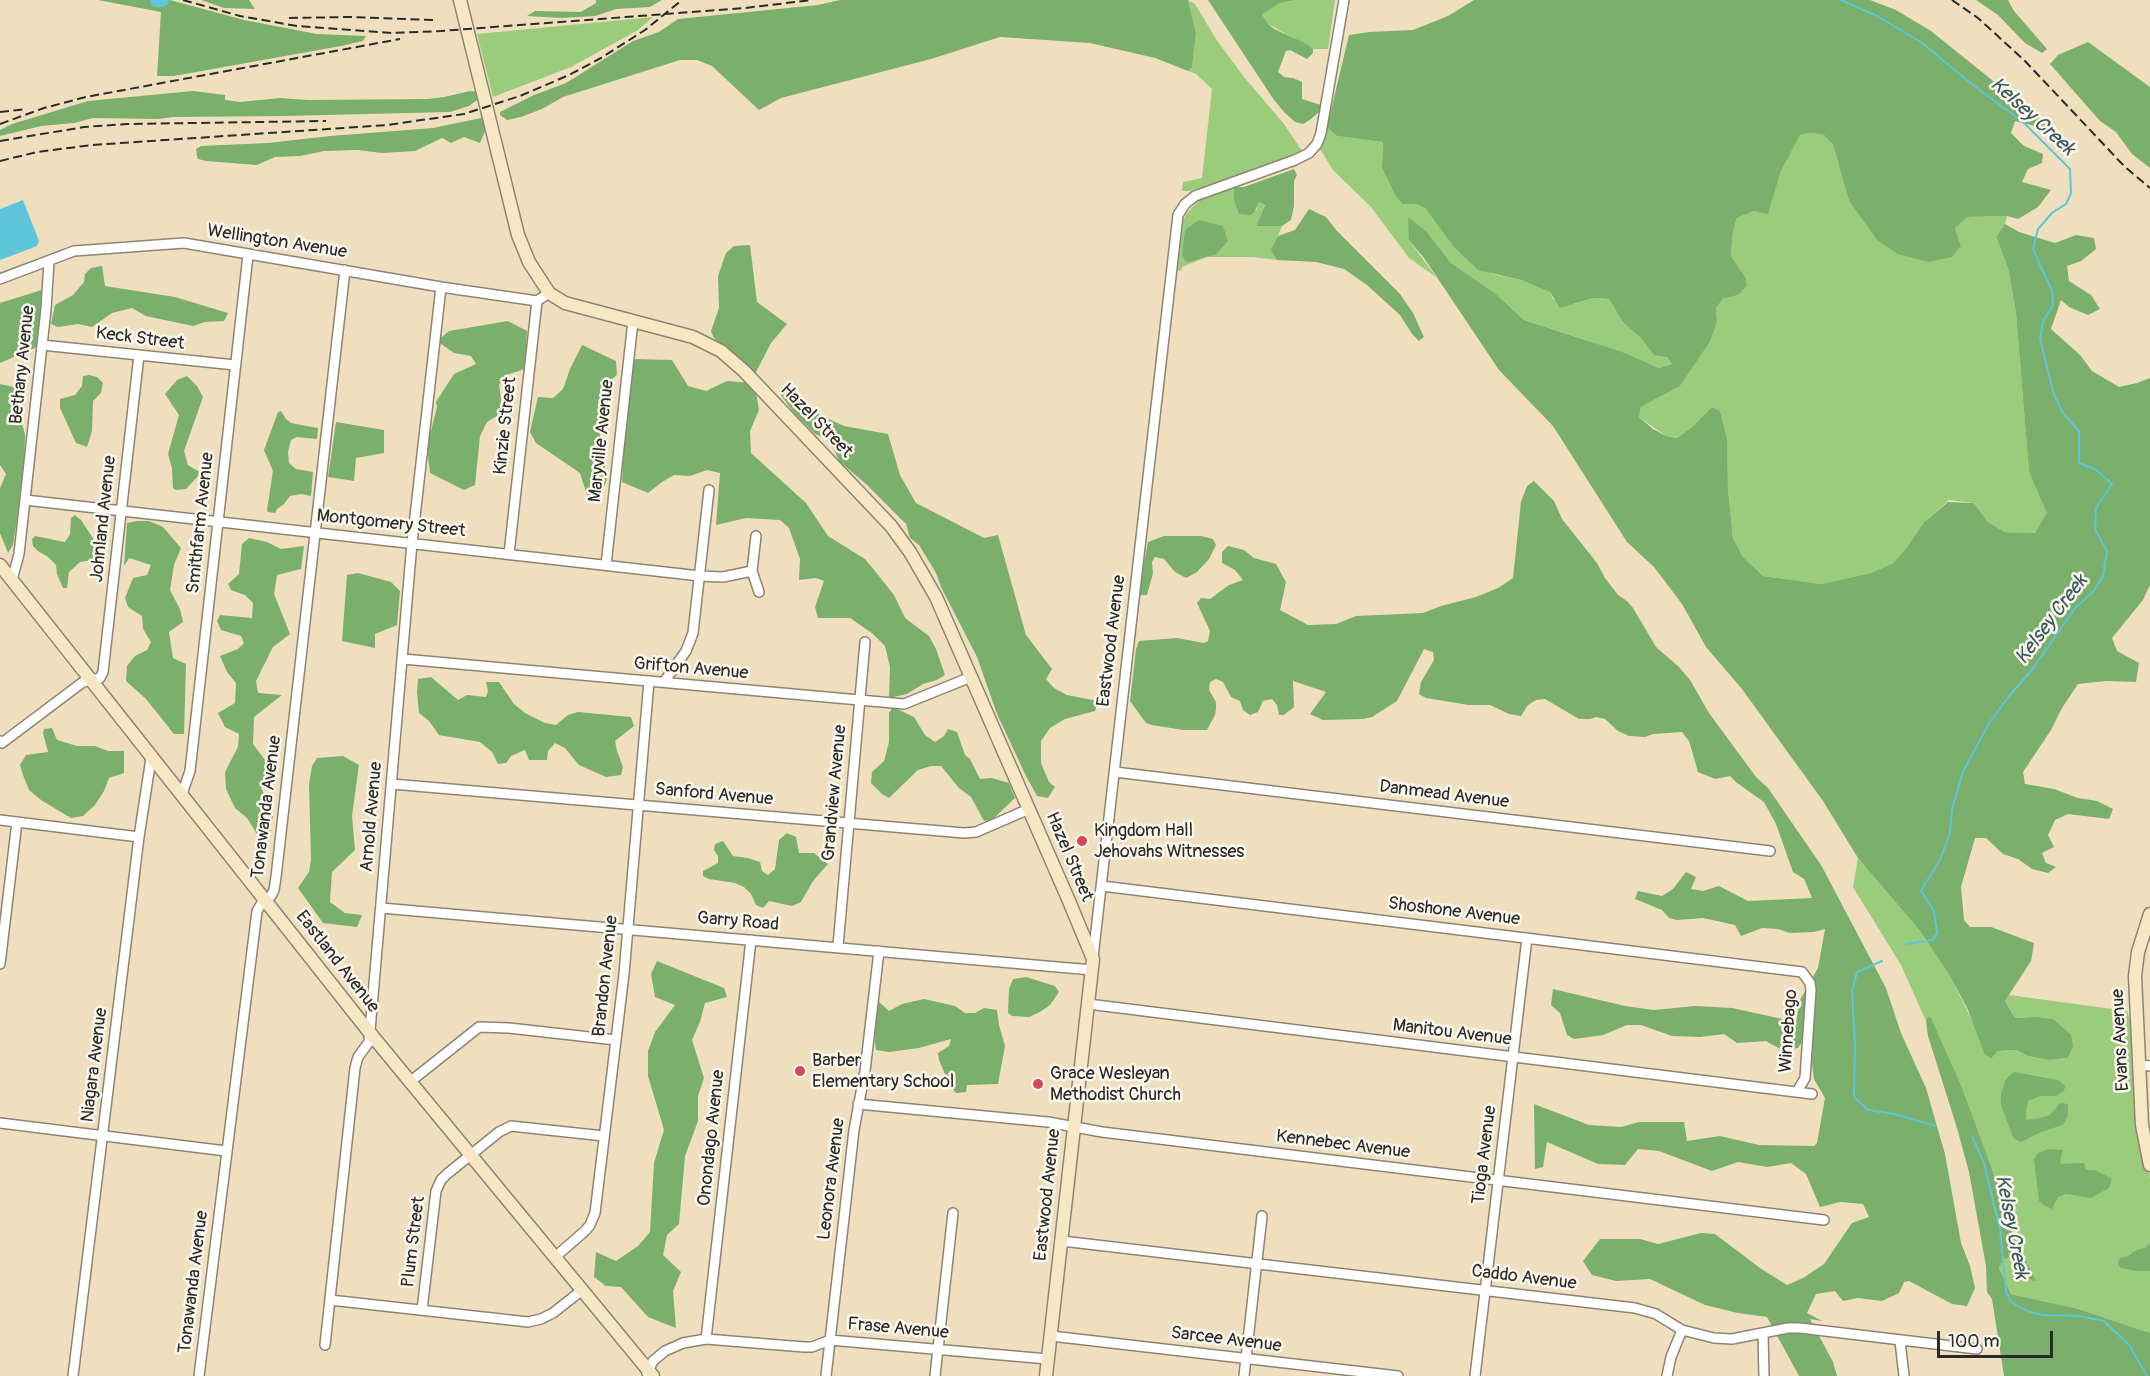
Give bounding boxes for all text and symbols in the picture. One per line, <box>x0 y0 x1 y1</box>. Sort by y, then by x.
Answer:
water label: Kelsey Creek <box>1985 73 2079 161</box>
street label: Wellington Avenue <box>206 220 348 264</box>
street label: Bethany Avenue <box>6 305 40 425</box>
street label: Keck Street <box>94 323 186 355</box>
street label: Kinzie Street <box>490 376 522 476</box>
street label: Maryville Avenue <box>585 378 619 504</box>
street label: Hazel Street <box>775 379 857 463</box>
street label: Smithfarm Avenue <box>183 451 219 595</box>
street label: Johnland Avenue <box>87 455 121 583</box>
street label: Montgomery Street <box>315 505 467 543</box>
water label: Kelsey Creek <box>2011 571 2093 669</box>
street label: Eastwood Avenue <box>1093 574 1131 708</box>
street label: Grifton Avenue <box>633 653 749 685</box>
street label: Grandview Avenue <box>818 724 852 862</box>
street label: Tonawanda Avenue <box>248 734 286 880</box>
street label: Arnold Avenue <box>356 761 388 873</box>
street label: Danmead Avenue <box>1378 776 1510 814</box>
street label: Sanford Avenue <box>654 779 774 811</box>
street label: Hazel Street <box>1040 809 1098 905</box>
place label: Kingdom Hall Jehovahs Witnesses <box>1094 820 1244 862</box>
marker: Kingdom Hall Jehovahs Witnesses <box>1075 834 1089 848</box>
street label: Shoshone Avenue <box>1387 893 1521 931</box>
street label: Eastland Avenue <box>291 907 383 1017</box>
street label: Garry Road <box>696 908 780 936</box>
street label: Brandon Avenue <box>589 914 623 1038</box>
street label: Evans Avenue <box>2108 988 2134 1092</box>
street label: Winnebago <box>1775 989 1803 1073</box>
street label: Niagara Avenue <box>77 1007 113 1123</box>
street label: Manitou Avenue <box>1391 1015 1513 1051</box>
place label: Barber Elementary School <box>812 1050 954 1092</box>
place label: Grace Wesleyan Methodist Church <box>1050 1063 1181 1106</box>
marker: Barber Elementary School <box>793 1064 807 1078</box>
street label: Onondago Avenue <box>694 1069 730 1207</box>
marker: Grace Wesleyan Methodist Church <box>1031 1077 1045 1091</box>
street label: Tioga Avenue <box>1468 1104 1502 1206</box>
street label: Leonora Avenue <box>814 1117 850 1241</box>
street label: Kennebec Avenue <box>1275 1126 1411 1164</box>
street label: Eastwood Avenue <box>1030 1128 1066 1262</box>
water label: Kelsey Creek <box>1989 1173 2033 1281</box>
street label: Plum Street <box>398 1195 430 1289</box>
street label: Tonawanda Avenue <box>175 1209 213 1355</box>
street label: Caddo Avenue <box>1470 1261 1578 1295</box>
street label: Frase Avenue <box>846 1314 950 1344</box>
scale bar <box>1940 1319 2056 1357</box>
street label: Sarcee Avenue <box>1169 1322 1283 1358</box>
text: 100 m <box>1948 1330 2000 1353</box>

